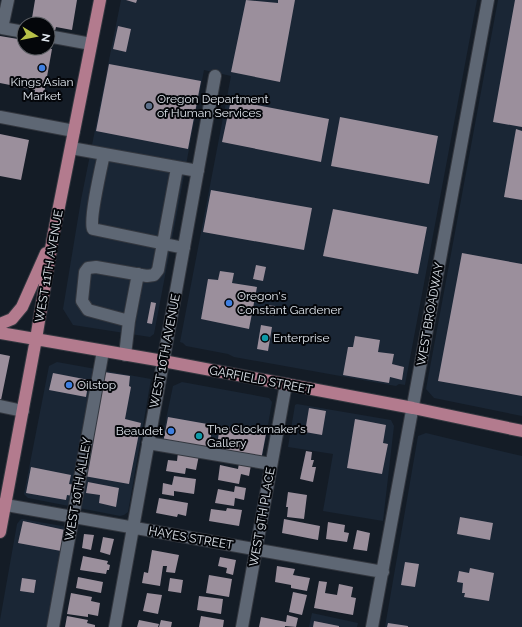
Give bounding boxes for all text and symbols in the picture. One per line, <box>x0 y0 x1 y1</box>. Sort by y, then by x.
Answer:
north arrow <box>16 16 56 56</box>
text: N <box>38 32 52 43</box>
marker: Kings Asian Market <box>37 63 47 73</box>
place label: Kings Asian Market <box>10 75 74 103</box>
place label: Oregon Department of Human Services <box>157 92 268 120</box>
marker: Oregon Department of Human Services <box>144 101 154 111</box>
street label: WEST 11TH AVENUE <box>32 209 66 323</box>
street label: WEST BROADWAY <box>414 261 446 367</box>
place label: Oregon's Constant Gardener <box>237 289 342 317</box>
street label: WEST 10TH AVENUE <box>147 293 183 409</box>
marker: Oregon's Constant Gardener <box>224 298 234 308</box>
place label: Enterprise <box>273 331 329 345</box>
marker: Enterprise <box>260 333 270 343</box>
street label: GARFIELD STREET <box>208 363 314 397</box>
place label: Oilstop <box>77 378 116 392</box>
marker: Oilstop <box>64 380 74 390</box>
place label: The Clockmaker's Gallery <box>207 422 306 450</box>
place label: Beaudet <box>116 424 163 438</box>
marker: Beaudet <box>166 426 176 436</box>
marker: The Clockmaker's Gallery <box>194 431 204 441</box>
street label: WEST 10TH ALLEY <box>62 436 94 542</box>
street label: WEST 9TH PLACE <box>246 466 278 568</box>
street label: HAYES STREET <box>148 524 235 552</box>

